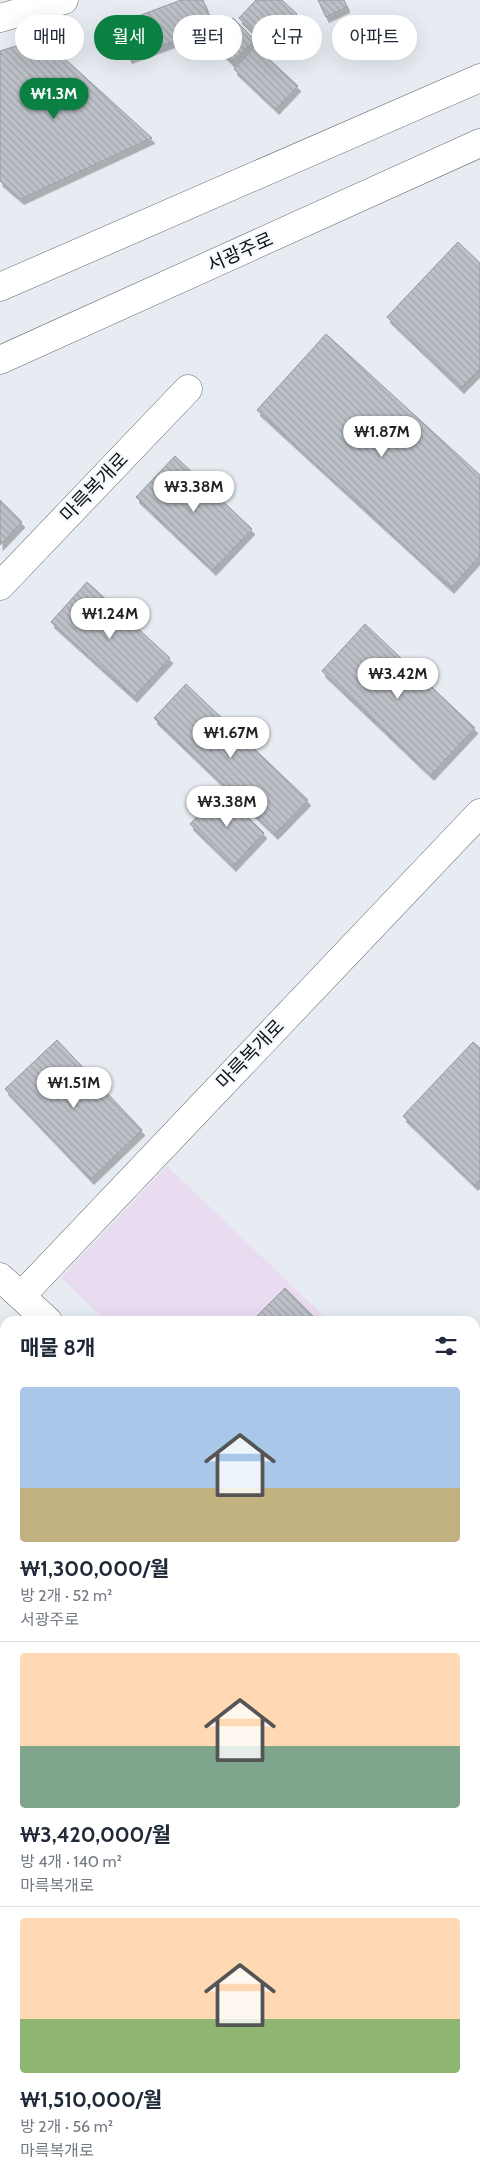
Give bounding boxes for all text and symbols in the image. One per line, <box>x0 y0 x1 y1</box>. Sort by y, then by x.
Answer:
chip: 매매 <box>15 15 84 60</box>
chip: 월세 <box>94 15 163 60</box>
chip: 필터 <box>173 15 242 60</box>
chip: 신규 <box>252 15 322 60</box>
chip: 아파트 <box>332 15 417 60</box>
pin: ₩1.3M <box>19 78 89 120</box>
text: ₩1.3M <box>31 84 77 103</box>
street label: 서광주로 <box>203 227 277 277</box>
pin: ₩1.87M <box>341 416 423 458</box>
text: ₩1.87M <box>354 422 410 441</box>
street label: 마륵복개로 <box>55 448 133 526</box>
pin: ₩3.38M <box>153 470 235 513</box>
text: ₩3.38M <box>164 477 224 496</box>
pin: ₩1.24M <box>69 598 151 640</box>
text: ₩1.24M <box>82 604 138 623</box>
pin: ₩3.42M <box>357 658 439 700</box>
text: ₩3.42M <box>368 664 428 683</box>
pin: ₩1.67M <box>190 716 272 759</box>
text: ₩1.67M <box>203 723 259 742</box>
pin: ₩3.38M <box>186 786 268 828</box>
text: ₩3.38M <box>197 792 257 811</box>
street label: 마륵복개로 <box>211 1015 289 1093</box>
pin: ₩1.51M <box>33 1066 115 1109</box>
text: ₩1.51M <box>48 1073 100 1092</box>
icon: filters <box>432 1332 460 1360</box>
text: 매물 8개 <box>20 1335 95 1360</box>
icon: home <box>195 1420 285 1510</box>
text: ₩1,300,000/월 <box>20 1556 169 1581</box>
text: 방 2개 · 52 m² <box>20 1586 112 1605</box>
text: 서광주로 <box>20 1610 79 1629</box>
icon: home <box>195 1685 285 1775</box>
text: ₩3,420,000/월 <box>20 1822 171 1847</box>
text: 방 4개 · 140 m² <box>20 1852 122 1871</box>
text: 마륵복개로 <box>20 1876 94 1895</box>
icon: home <box>195 1950 285 2040</box>
text: ₩1,510,000/월 <box>20 2087 162 2112</box>
text: 방 2개 · 56 m² <box>20 2117 113 2136</box>
text: 마륵복개로 <box>20 2141 94 2160</box>

